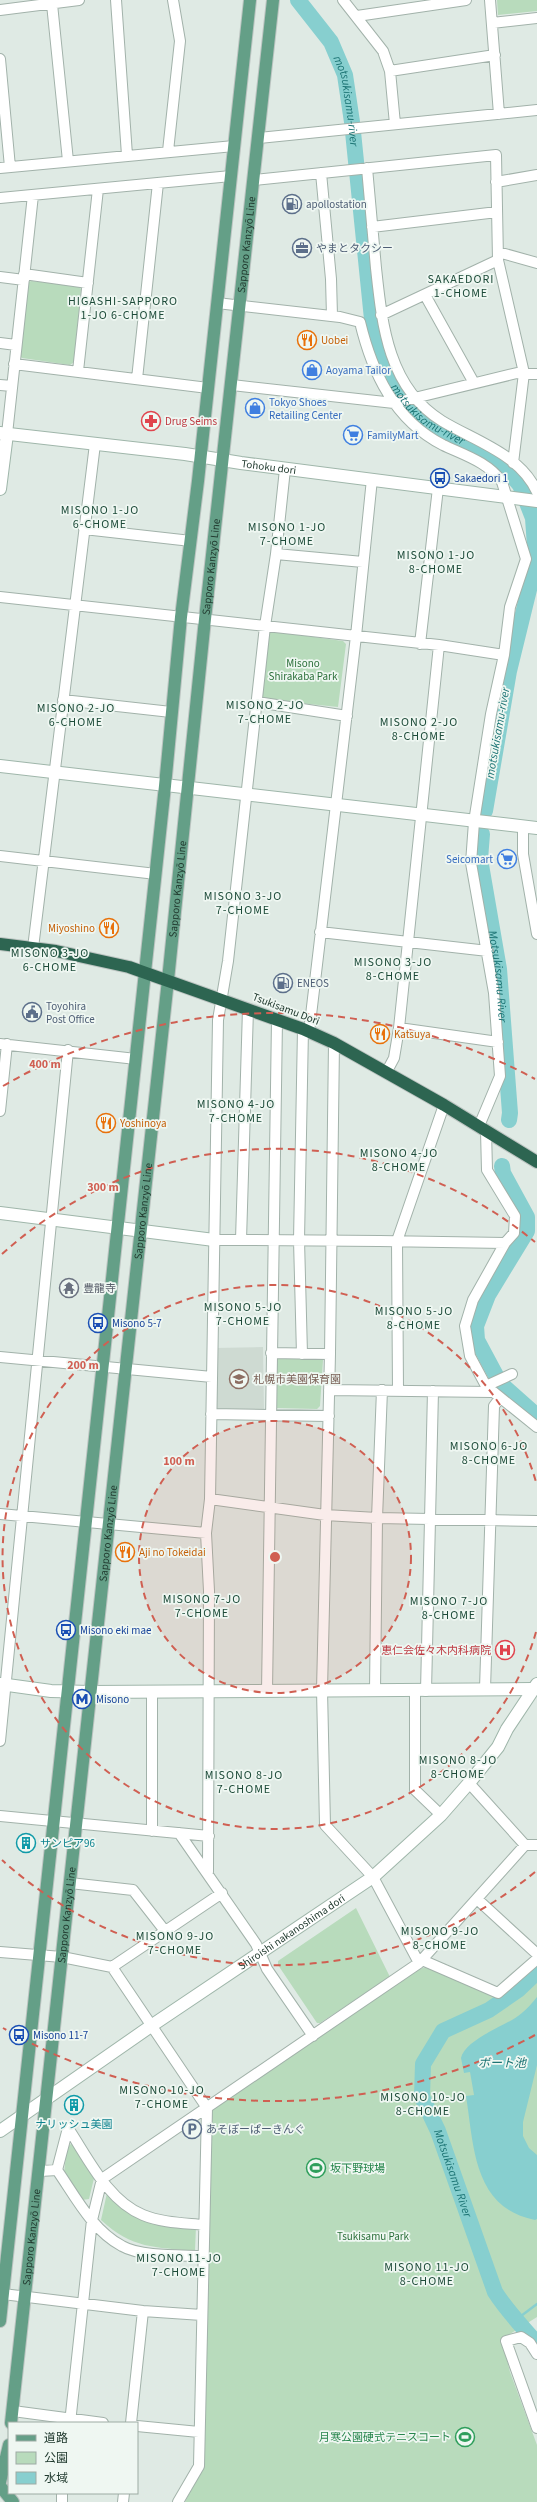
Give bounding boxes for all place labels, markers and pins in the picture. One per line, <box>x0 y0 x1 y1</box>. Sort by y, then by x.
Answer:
fuel station icon: apollostation <box>281 193 303 215</box>
place label: apollostation <box>306 197 367 212</box>
office icon: やまとタクシー <box>291 237 313 259</box>
place label: やまとタクシー <box>316 241 393 256</box>
restaurant icon: Uobei <box>296 329 318 351</box>
place label: Uobei <box>321 333 348 348</box>
shop icon: Aoyama Tailor <box>301 359 323 381</box>
place label: Aoyama Tailor <box>326 363 391 378</box>
place label: Tokyo Shoes Retailing Center <box>269 395 342 423</box>
shop icon: Tokyo Shoes Retailing Center <box>244 397 266 419</box>
pharmacy icon: Drug Seims <box>140 410 162 432</box>
place label: Drug Seims <box>165 414 217 429</box>
supermarket icon: FamilyMart <box>342 424 364 446</box>
place label: FamilyMart <box>367 428 419 443</box>
bus stop icon: Sakaedori 1 <box>429 467 451 489</box>
place label: Sakaedori 1 <box>454 471 508 486</box>
supermarket icon: Seicomart <box>496 848 518 870</box>
place label: Seicomart <box>446 852 493 867</box>
restaurant icon: Miyoshino <box>98 917 120 939</box>
place label: Miyoshino <box>48 921 95 936</box>
fuel station icon: ENEOS <box>272 972 294 994</box>
place label: ENEOS <box>297 976 329 991</box>
place label: Toyohira Post Office <box>46 999 95 1027</box>
public building icon: Toyohira Post Office <box>21 1001 43 1023</box>
restaurant icon: Katsuya <box>369 1023 391 1045</box>
place label: Katsuya <box>394 1027 430 1042</box>
restaurant icon: Yoshinoya <box>95 1112 117 1134</box>
place label: Yoshinoya <box>119 1116 166 1131</box>
temple icon: 豊龍寺 <box>58 1277 80 1299</box>
place label: 豊龍寺 <box>83 1281 116 1296</box>
bus stop icon: Misono 5-7 <box>87 1312 109 1334</box>
place label: Misono 5-7 <box>112 1316 162 1331</box>
school or university icon: 札幌市美園保育園 <box>228 1368 250 1390</box>
place label: 札幌市美園保育園 <box>253 1372 341 1387</box>
restaurant icon: Aji no Tokeidai <box>114 1541 136 1563</box>
place label: Aji no Tokeidai <box>139 1545 206 1560</box>
centre of rings <box>268 1550 282 1564</box>
bus stop icon: Misono eki mae <box>55 1619 77 1641</box>
place label: Misono eki mae <box>80 1623 152 1638</box>
hospital icon: 恵仁会佐々木内科病院 <box>494 1639 516 1661</box>
place label: 恵仁会佐々木内科病院 <box>381 1643 491 1658</box>
metro station icon: Misono <box>71 1688 93 1710</box>
place label: Misono <box>96 1692 129 1707</box>
building icon: サンピア96 <box>15 1832 37 1854</box>
place label: サンピア96 <box>40 1836 95 1851</box>
bus stop icon: Misono 11-7 <box>8 2024 30 2046</box>
place label: Misono 11-7 <box>33 2028 88 2043</box>
building icon: ナリッシュ美園 <box>63 2094 85 2116</box>
place label: ナリッシュ美園 <box>36 2117 113 2132</box>
parking icon: あそぼーぱーきんぐ <box>181 2118 203 2140</box>
place label: あそぼーぱーきんぐ <box>206 2122 305 2137</box>
sports icon: 坂下野球場 <box>305 2157 327 2179</box>
place label: 坂下野球場 <box>330 2161 385 2176</box>
sports icon: 月寒公園硬式テニスコート <box>454 2426 476 2448</box>
place label: 月寒公園硬式テニスコート <box>319 2430 451 2445</box>

